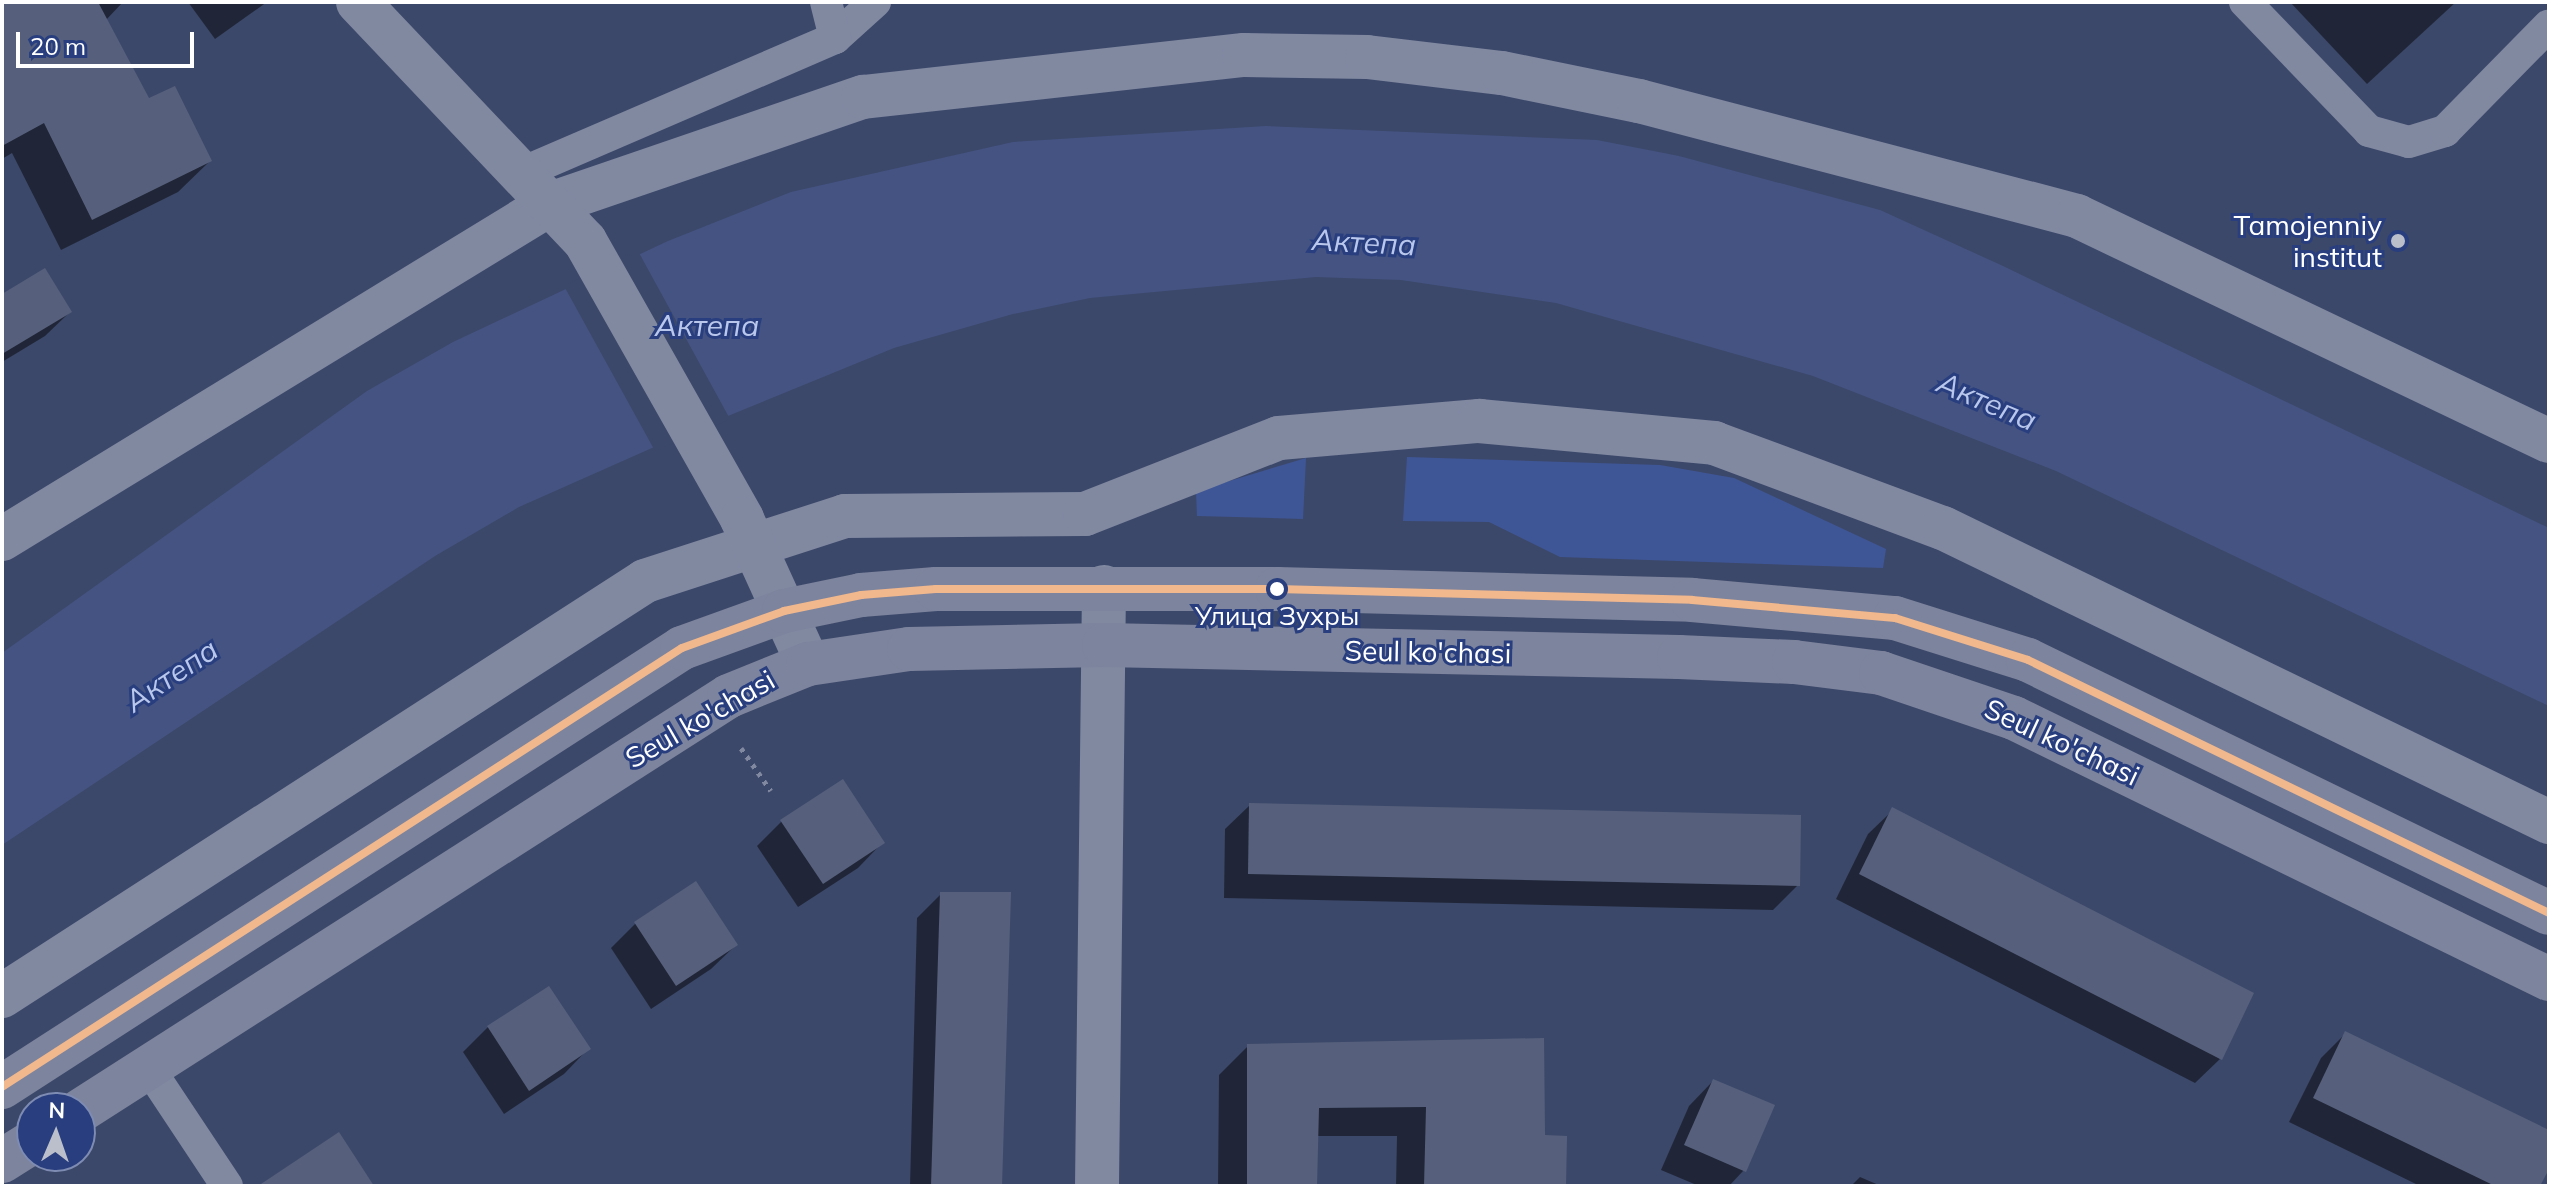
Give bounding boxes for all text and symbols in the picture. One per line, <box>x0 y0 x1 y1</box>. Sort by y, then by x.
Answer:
scale bar <box>20 16 198 66</box>
text: 20 m <box>30 31 86 61</box>
place label: Tamojenniy institut <box>2234 208 2382 274</box>
water label: Актепа <box>1311 221 1417 263</box>
marker: Tamojenniy institut <box>2389 232 2407 250</box>
water label: Актепа <box>655 307 759 343</box>
water label: Актепа <box>1932 364 2042 438</box>
marker: Улица Зухры <box>1269 581 1285 597</box>
place label: Улица Зухры <box>1195 600 1359 632</box>
water label: Актепа <box>118 631 224 719</box>
street label: Seul ko'chasi <box>1344 634 1512 670</box>
street label: Seul ko'chasi <box>619 663 781 775</box>
street label: Seul ko'chasi <box>1979 692 2145 792</box>
north arrow <box>16 1092 96 1172</box>
text: N <box>48 1096 66 1124</box>

